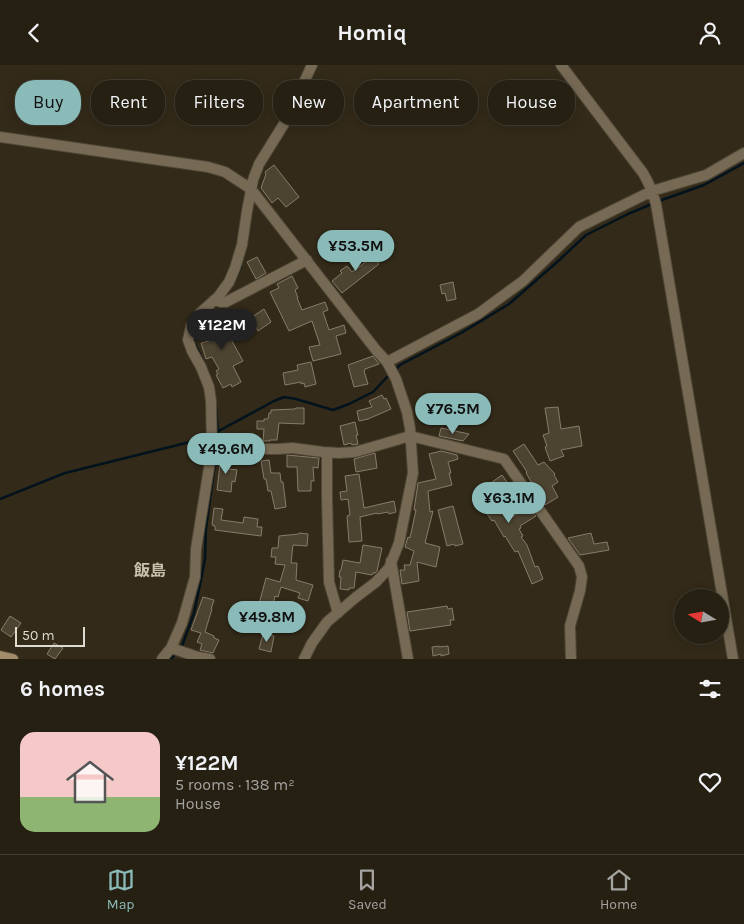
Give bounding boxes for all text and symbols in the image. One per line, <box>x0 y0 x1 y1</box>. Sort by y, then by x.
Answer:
icon: back <box>20 19 48 47</box>
icon: person <box>696 19 724 47</box>
text: Homiq <box>337 20 407 46</box>
chip: Buy <box>15 80 81 125</box>
chip: Rent <box>91 80 165 125</box>
chip: Filters <box>175 80 263 125</box>
chip: New <box>273 80 344 125</box>
chip: Apartment <box>354 80 478 125</box>
chip: House <box>488 80 575 125</box>
pin: ¥53.5M <box>315 229 397 272</box>
text: ¥53.5M <box>328 236 384 255</box>
pin: ¥122M <box>187 309 257 351</box>
text: ¥122M <box>198 315 246 334</box>
pin: ¥76.5M <box>412 393 494 435</box>
text: ¥76.5M <box>426 399 480 418</box>
pin: ¥49.6M <box>185 433 267 475</box>
text: ¥49.6M <box>198 439 254 458</box>
pin: ¥63.1M <box>468 481 550 524</box>
text: ¥63.1M <box>483 488 535 507</box>
district label: 飯島 <box>133 561 166 580</box>
north arrow <box>674 589 729 644</box>
map controls <box>674 589 729 644</box>
pin: ¥49.8M <box>226 601 308 643</box>
text: ¥49.8M <box>239 607 295 626</box>
scale bar <box>15 624 85 647</box>
text: 50 m <box>22 627 55 644</box>
icon: filters <box>696 675 724 703</box>
text: 6 homes <box>20 677 105 701</box>
text: ¥122M <box>175 751 239 775</box>
icon: home <box>60 752 120 812</box>
icon: heart <box>696 768 724 796</box>
text: 5 rooms · 138 m² <box>175 775 295 794</box>
text: House <box>175 794 221 813</box>
tab: Map <box>107 866 135 913</box>
tab: Saved <box>348 866 387 913</box>
tab: Home <box>600 866 637 913</box>

